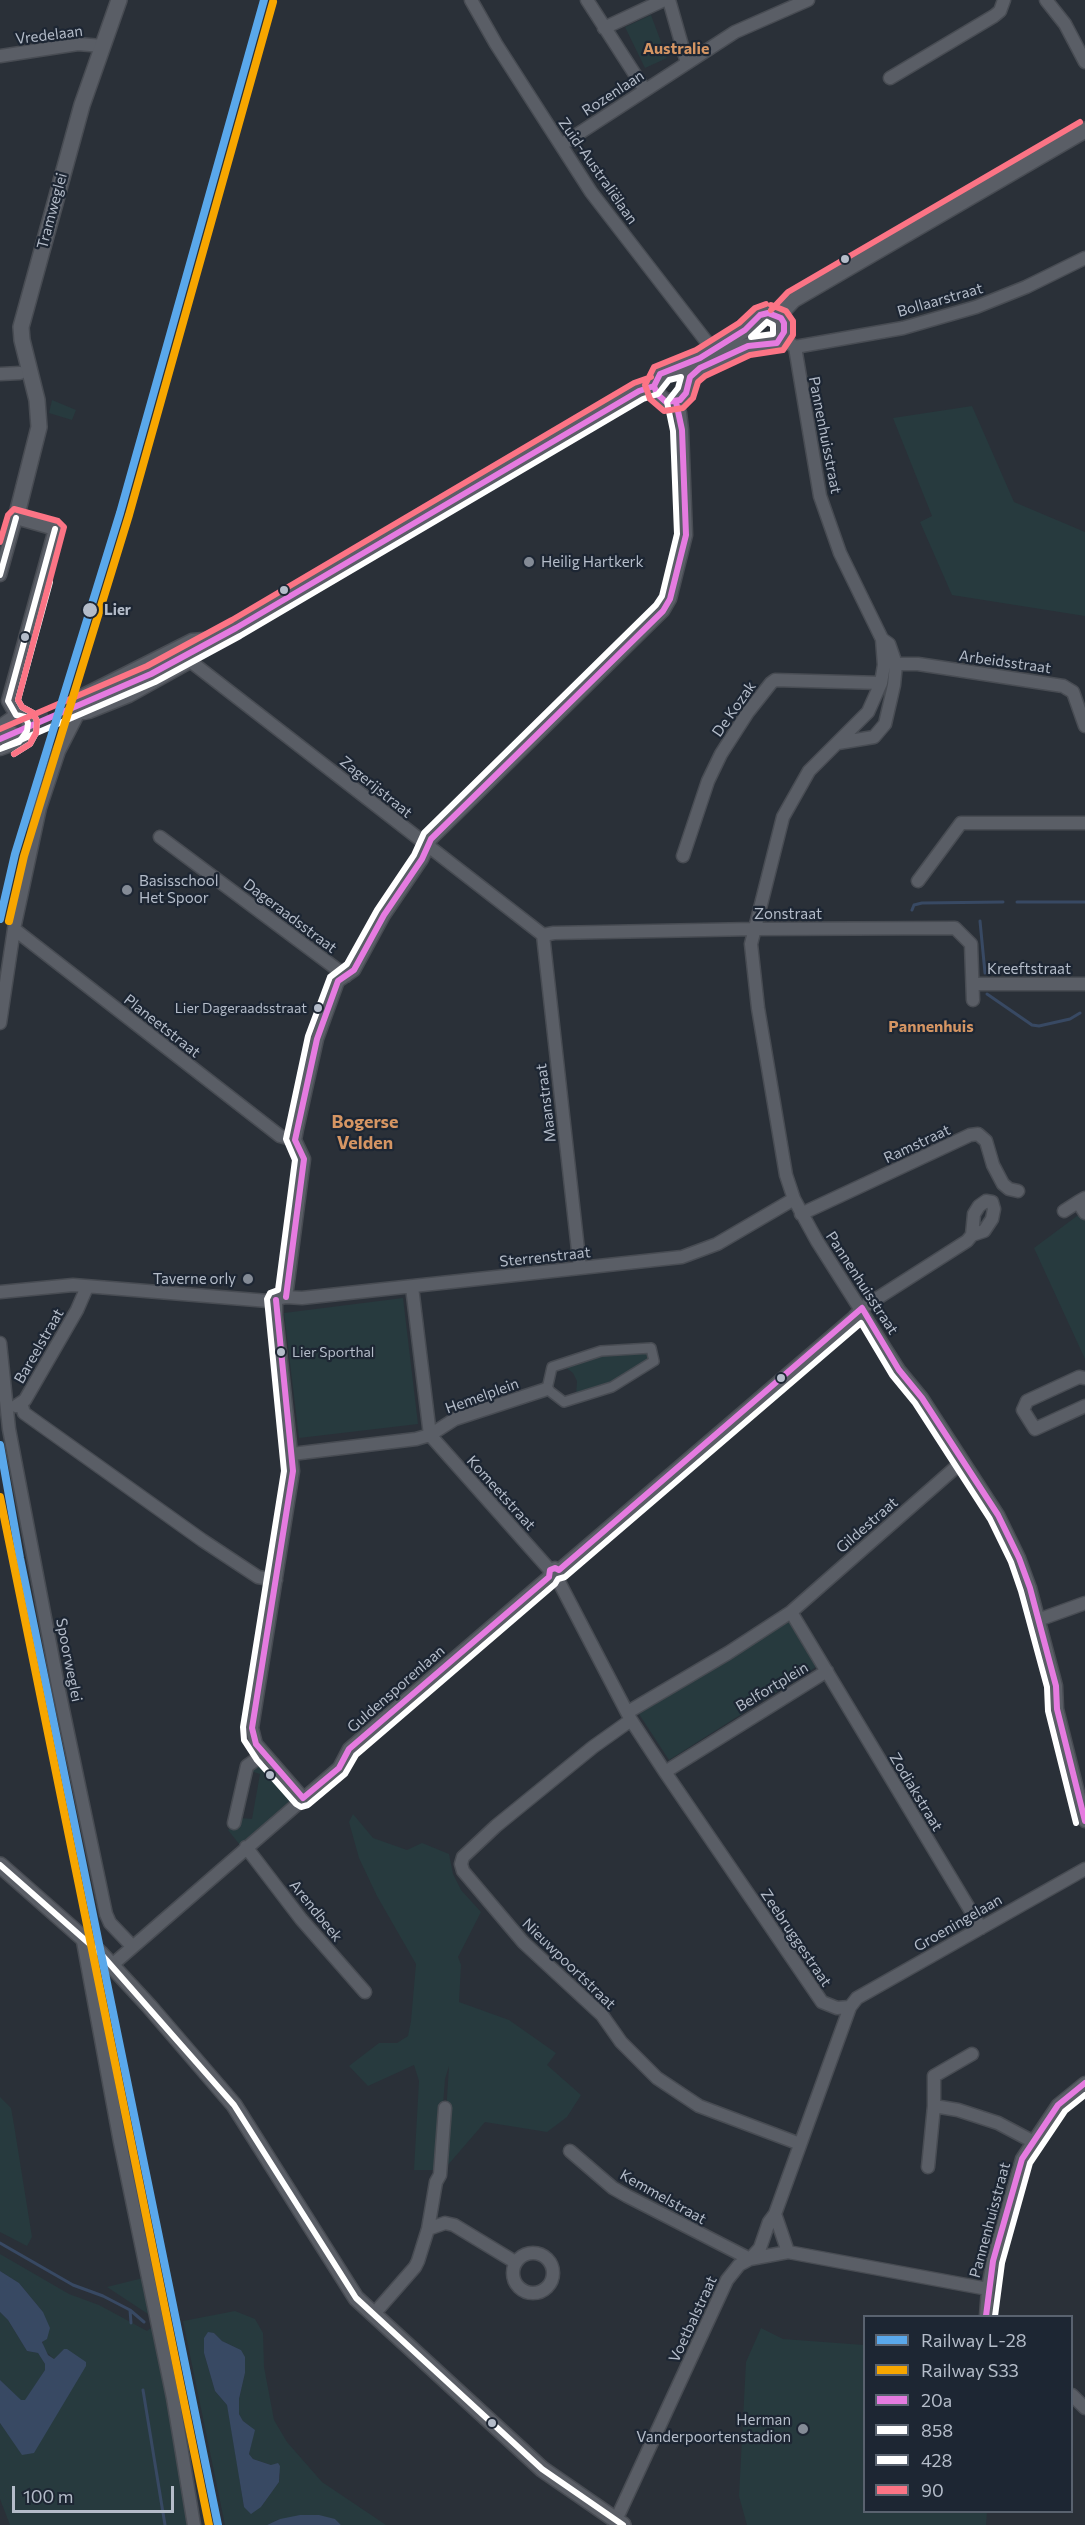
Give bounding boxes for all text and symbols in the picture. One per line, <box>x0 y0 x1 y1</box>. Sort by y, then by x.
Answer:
street label: Vredelaan <box>14 22 84 48</box>
district label: Australie <box>643 39 709 59</box>
street label: Rozenlaan <box>579 66 647 120</box>
street label: Zuid-Australiëlaan <box>555 114 641 228</box>
street label: Tramweglei <box>33 171 71 251</box>
unlabelled marker <box>839 253 851 265</box>
street label: Bollaarstraat <box>895 279 985 321</box>
street label: Pannenhuisstraat <box>805 375 845 495</box>
place label: Heilig Hartkerk <box>541 553 644 571</box>
marker: Heilig Hartkerk <box>522 555 536 569</box>
unlabelled marker <box>278 584 290 596</box>
marker: Lier <box>81 601 99 619</box>
place label: Lier <box>104 601 131 619</box>
unlabelled marker <box>19 631 31 643</box>
street label: Arbeidsstraat <box>958 647 1052 677</box>
street label: De Kozak <box>708 678 760 740</box>
street label: Zagerijstraat <box>336 752 416 822</box>
place label: Basisschool Het Spoor <box>139 872 219 907</box>
street label: Dageraadsstraat <box>240 875 340 957</box>
marker: Basisschool Het Spoor <box>120 883 134 897</box>
street label: Zonstraat <box>754 905 822 923</box>
street label: Kreeftstraat <box>987 960 1071 978</box>
street label: Planeetstraat <box>120 991 204 1061</box>
place label: Lier Dageraadsstraat <box>175 1000 307 1016</box>
marker: Lier Dageraadsstraat <box>312 1002 324 1014</box>
district label: Pannenhuis <box>888 1017 974 1037</box>
street label: Maanstraat <box>532 1063 560 1143</box>
district label: Bogerse Velden <box>332 1111 398 1154</box>
street label: Ramstraat <box>881 1121 953 1167</box>
street label: Pannenhuisstraat <box>822 1228 902 1338</box>
street label: Sterrenstraat <box>499 1243 591 1271</box>
place label: Taverne orly <box>153 1270 236 1288</box>
marker: Taverne orly <box>241 1272 255 1286</box>
street label: Bareelstraat <box>10 1305 68 1387</box>
place label: Lier Sporthal <box>292 1344 374 1360</box>
marker: Lier Sporthal <box>275 1346 287 1358</box>
unlabelled marker <box>775 1372 787 1384</box>
street label: Hemelplein <box>443 1374 521 1418</box>
street label: Komeetstraat <box>463 1452 539 1534</box>
street label: Gildestraat <box>832 1493 902 1557</box>
street label: Spoorweglei <box>52 1617 86 1703</box>
street label: Guldensporenlaan <box>344 1642 448 1736</box>
street label: Belfortplein <box>733 1658 811 1716</box>
street label: Zodiakstraat <box>886 1750 946 1834</box>
unlabelled marker <box>264 1769 276 1781</box>
street label: Arendbeek <box>286 1877 346 1945</box>
street label: Zeebruggestraat <box>757 1886 835 1990</box>
street label: Groeningelaan <box>911 1891 1005 1955</box>
street label: Nieuwpoortstraat <box>519 1915 619 2013</box>
street label: Pannenhuisstraat <box>966 2160 1014 2280</box>
street label: Kemmelstraat <box>617 2166 709 2228</box>
street label: Voetbalstraat <box>665 2273 721 2365</box>
legend <box>863 2315 1073 2513</box>
text: Railway L-28 <box>921 2329 1027 2351</box>
text: Railway S33 <box>921 2359 1019 2381</box>
text: 20a <box>921 2389 952 2411</box>
place label: Herman Vanderpoortenstadion <box>636 2411 791 2446</box>
unlabelled marker <box>486 2417 498 2429</box>
text: 858 <box>921 2419 953 2441</box>
marker: Herman Vanderpoortenstadion <box>796 2422 810 2436</box>
text: 428 <box>921 2449 952 2471</box>
scale bar <box>15 2474 177 2512</box>
text: 90 <box>921 2479 944 2501</box>
text: 100 m <box>23 2485 73 2507</box>

